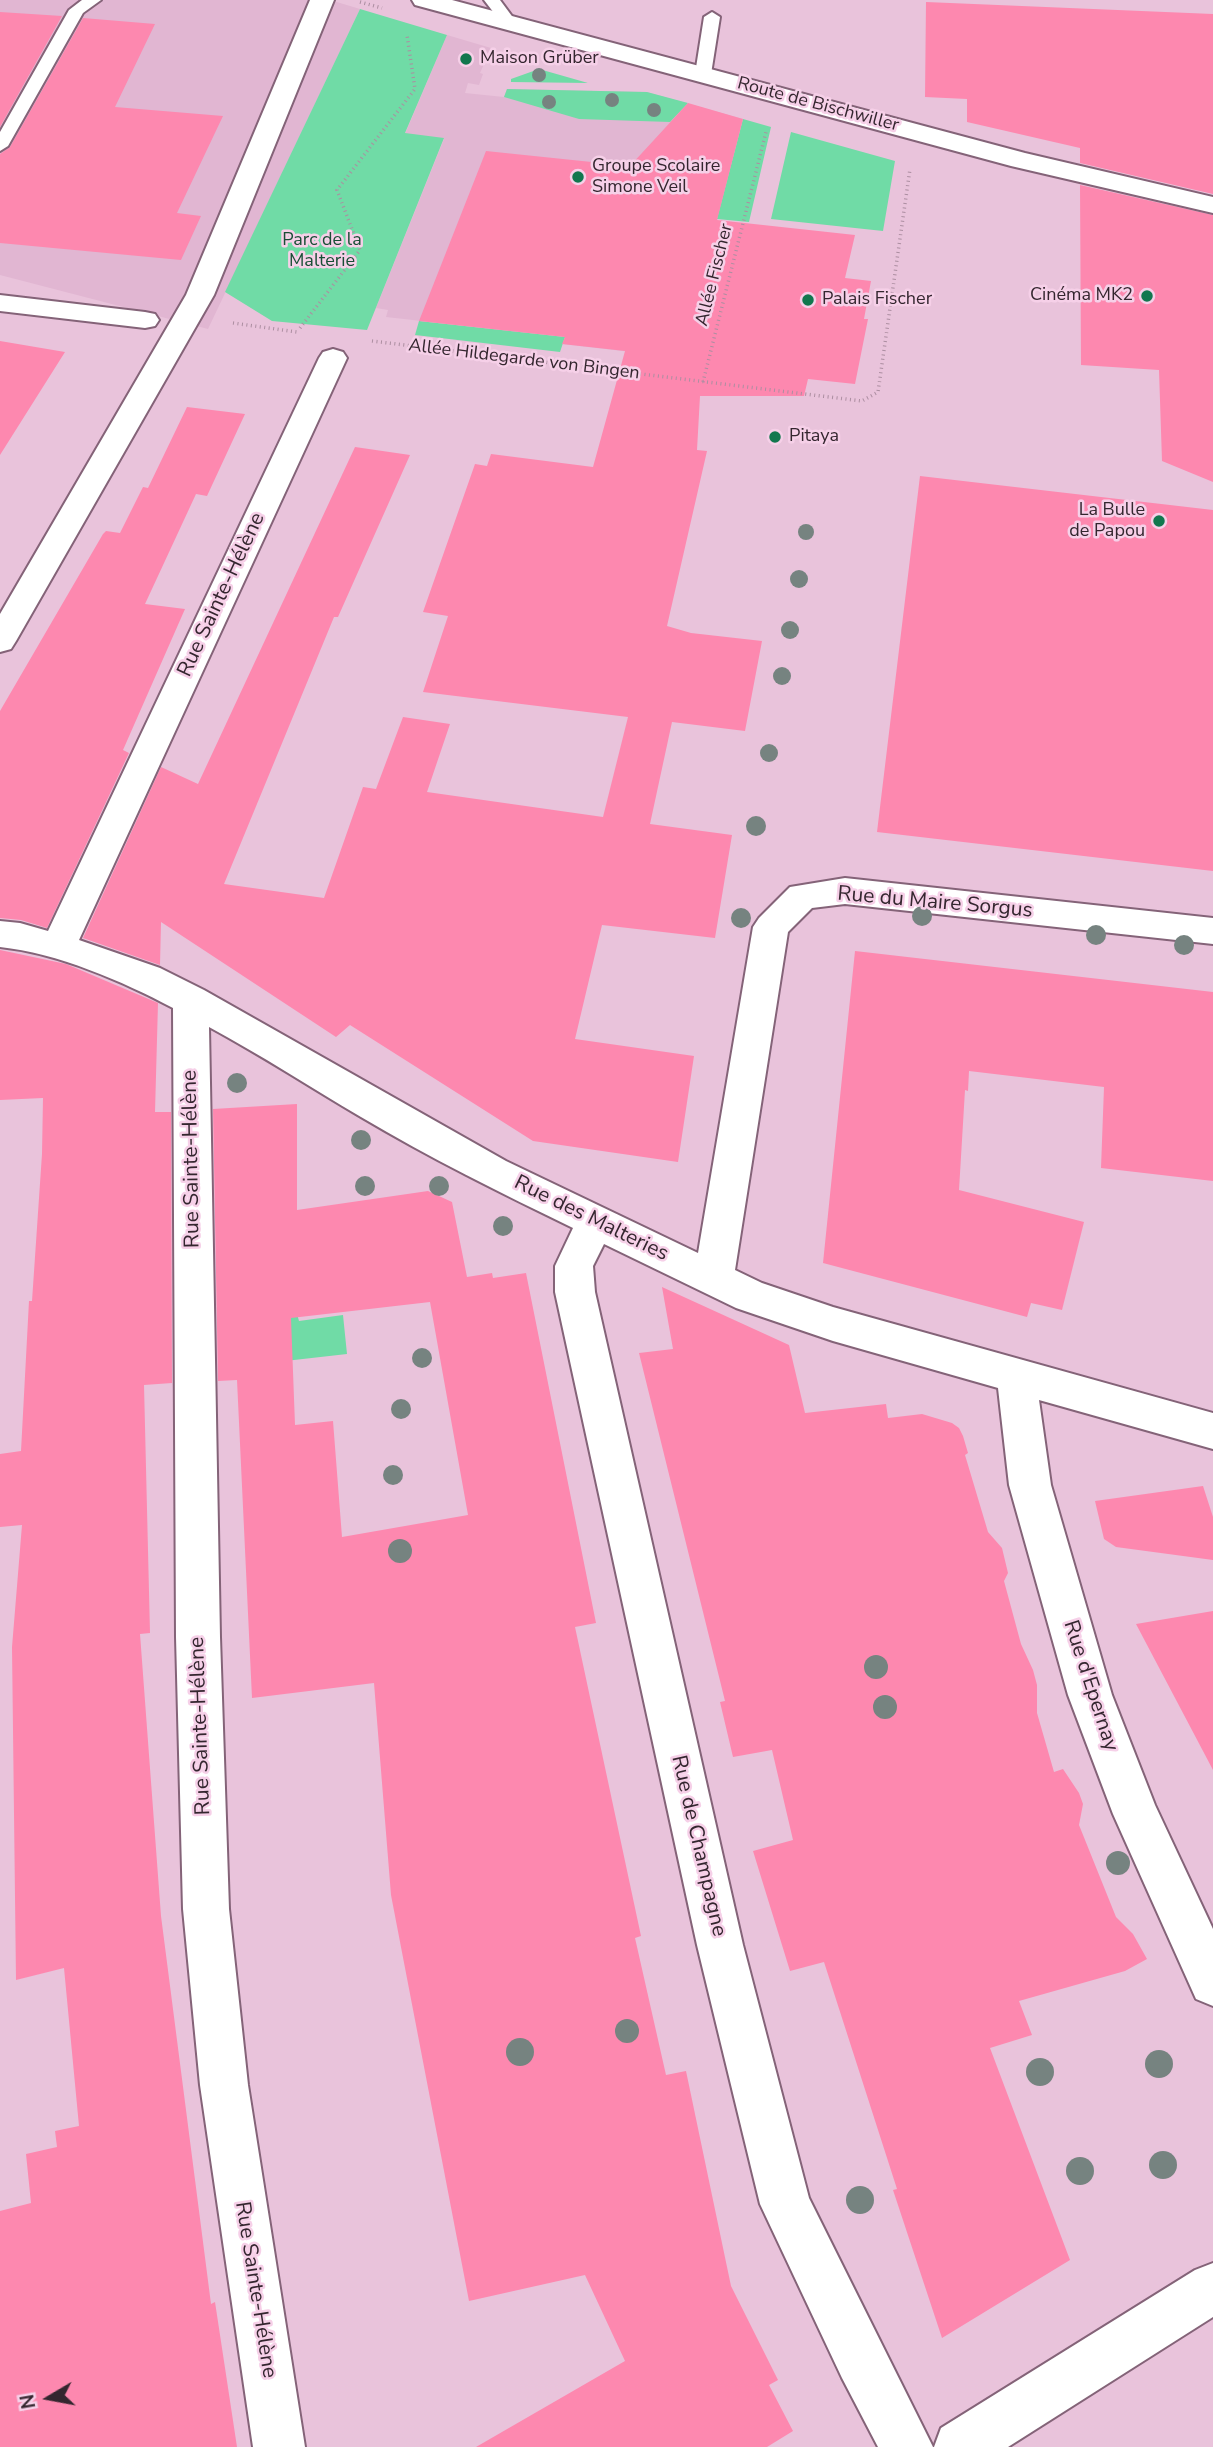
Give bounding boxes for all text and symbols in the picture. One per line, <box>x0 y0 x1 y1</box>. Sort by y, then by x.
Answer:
place label: Maison Grüber <box>480 48 599 70</box>
marker: Maison Grüber <box>458 51 474 67</box>
street label: Route de Bischwiller <box>735 73 901 137</box>
place label: Groupe Scolaire Simone Veil <box>592 156 720 198</box>
marker: Groupe Scolaire Simone Veil <box>570 169 586 185</box>
street label: Allée Fischer <box>692 222 738 328</box>
park label: Parc de la Malterie <box>282 230 362 272</box>
place label: Cinéma MK2 <box>1030 285 1133 307</box>
marker: Cinéma MK2 <box>1139 288 1155 304</box>
place label: Palais Fischer <box>822 289 932 311</box>
marker: Palais Fischer <box>800 292 816 308</box>
street label: Allée Hildegarde von Bingen <box>407 335 641 385</box>
place label: Pitaya <box>789 426 839 448</box>
marker: Pitaya <box>767 429 783 445</box>
place label: La Bulle de Papou <box>1069 500 1145 542</box>
street label: Rue Sainte-Hélène <box>173 509 271 681</box>
marker: La Bulle de Papou <box>1151 513 1167 529</box>
street label: Rue du Maire Sorgus <box>836 882 1034 924</box>
street label: Rue Sainte-Hélène <box>178 1070 206 1248</box>
street label: Rue des Malteries <box>510 1171 672 1267</box>
street label: Rue d'Epernay <box>1057 1617 1123 1755</box>
street label: Rue Sainte-Hélène <box>185 1636 217 1816</box>
street label: Rue de Champagne <box>665 1753 731 1939</box>
street label: Rue Sainte-Hélène <box>229 2200 281 2380</box>
north arrow <box>14 2363 84 2433</box>
text: N <box>14 2392 42 2411</box>

